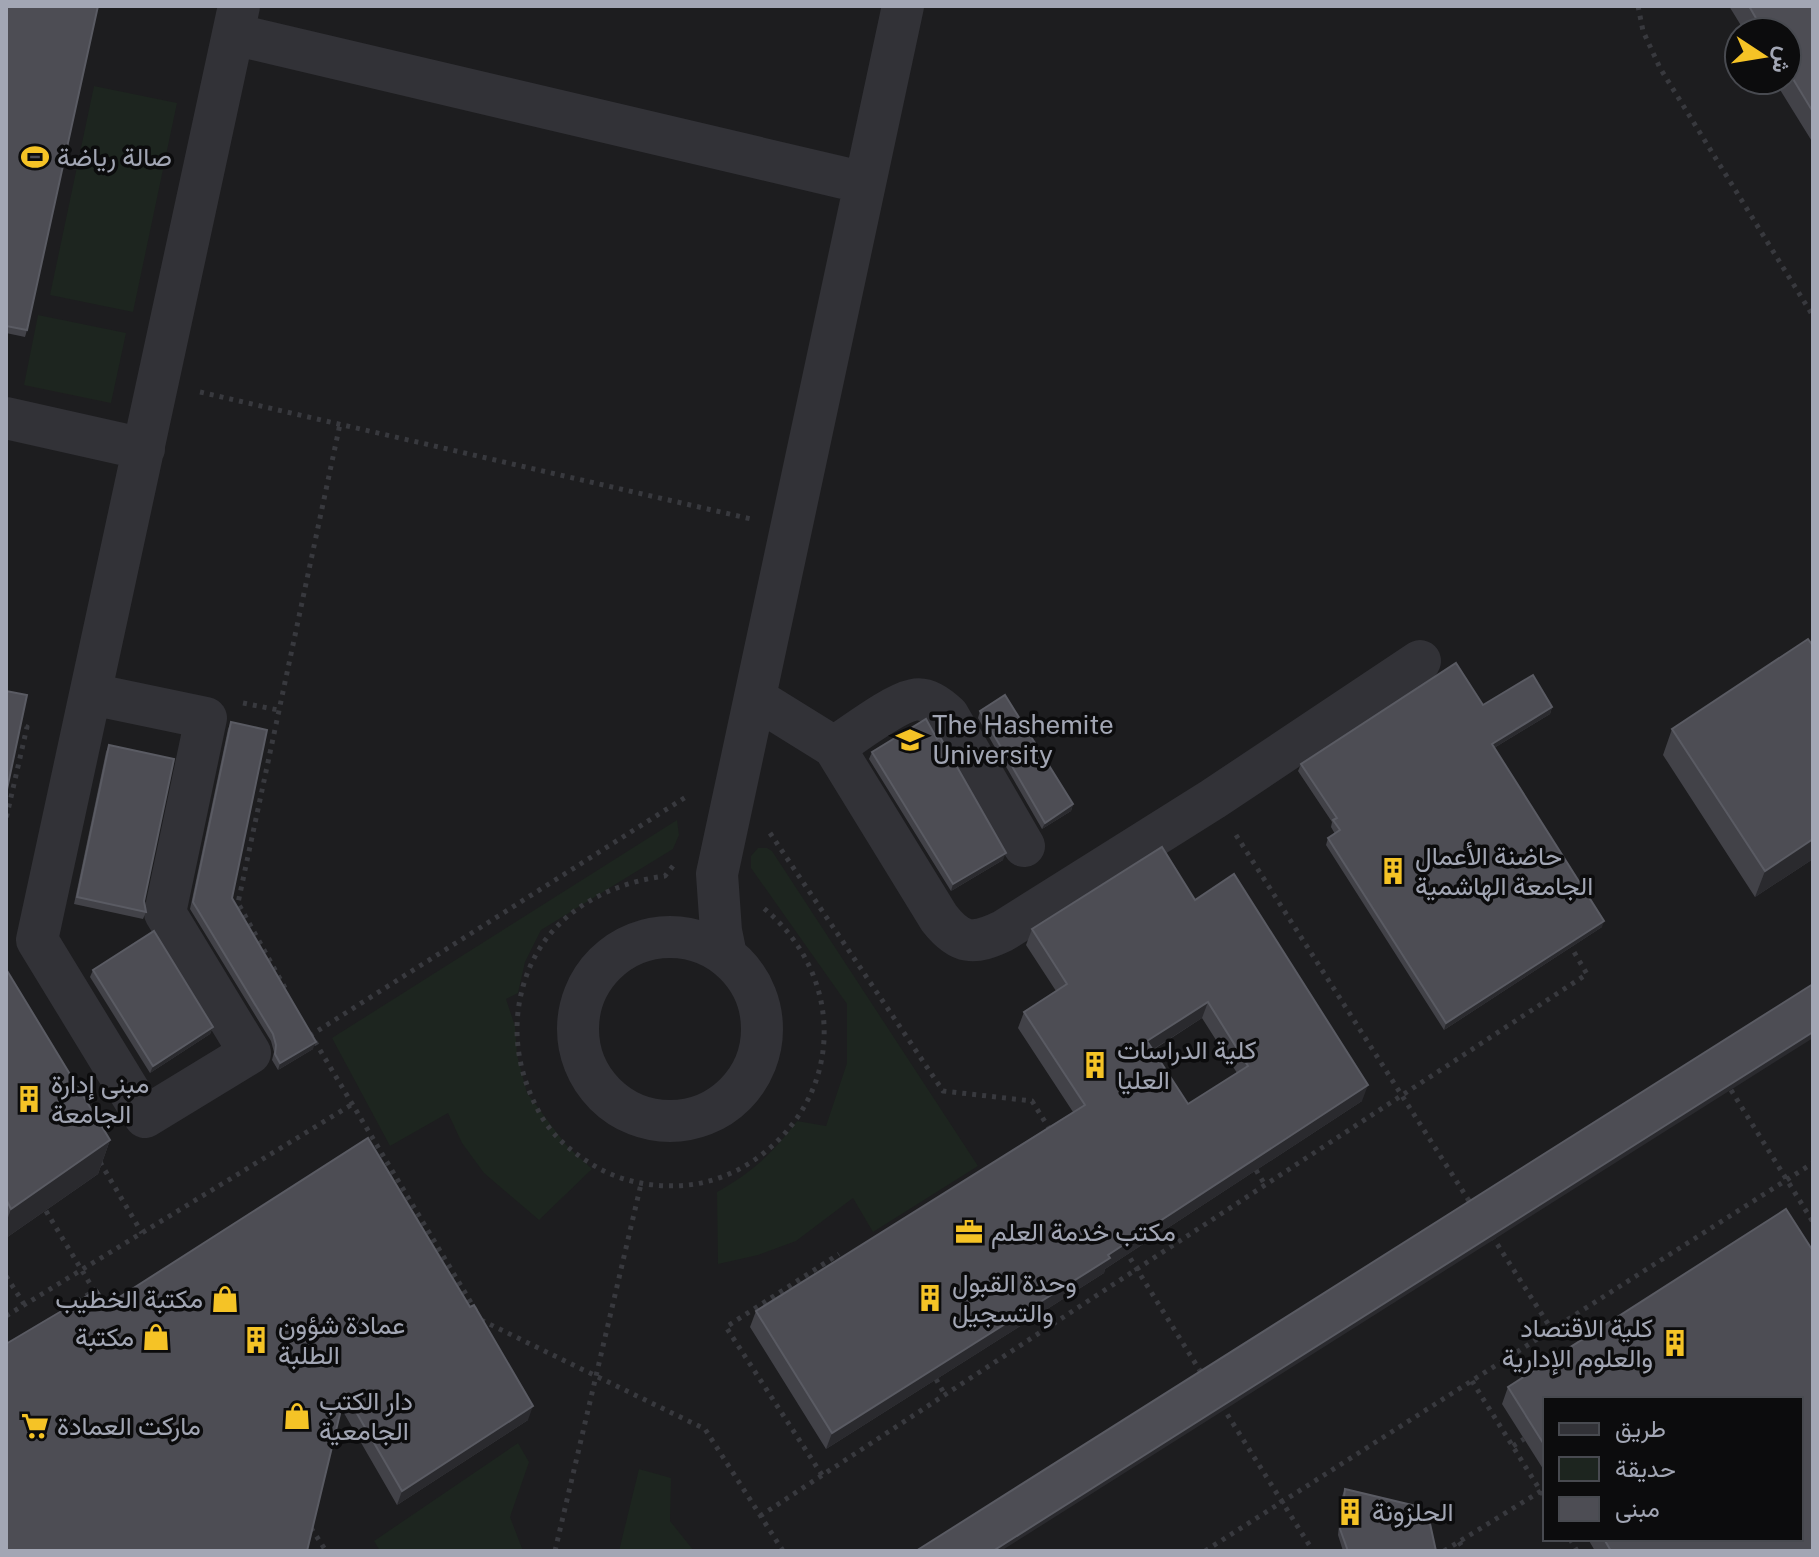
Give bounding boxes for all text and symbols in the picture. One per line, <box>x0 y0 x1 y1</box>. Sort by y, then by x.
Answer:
north arrow <box>1723 16 1803 96</box>
text: ش <box>1766 44 1798 76</box>
place label: صالة رياضة <box>57 141 172 173</box>
sports icon: صالة رياضة <box>20 142 50 172</box>
place label: The Hashemite University <box>932 709 1114 770</box>
school or university icon: The Hashemite University <box>895 725 925 755</box>
place label: حاضنة الأعمال الجامعة الهاشمية <box>1415 840 1593 902</box>
building icon: حاضنة الأعمال الجامعة الهاشمية <box>1378 856 1408 886</box>
place label: كلية الدراسات العليا <box>1117 1034 1257 1095</box>
building icon: كلية الدراسات العليا <box>1080 1050 1110 1080</box>
place label: مبنى إدارة الجامعة <box>51 1068 149 1129</box>
building icon: مبنى إدارة الجامعة <box>14 1084 44 1114</box>
place label: مكتب خدمة العلم <box>991 1216 1176 1249</box>
office icon: مكتب خدمة العلم <box>954 1217 984 1247</box>
place label: وحدة القبول والتسجيل <box>952 1267 1077 1329</box>
place label: مكتبة الخطيب <box>55 1283 203 1314</box>
building icon: وحدة القبول والتسجيل <box>915 1283 945 1313</box>
shop icon: مكتبة الخطيب <box>210 1284 240 1314</box>
place label: عمادة شؤون الطلبة <box>278 1309 405 1370</box>
place label: كلية الاقتصاد والعلوم الإدارية <box>1502 1312 1653 1376</box>
place label: مكتبة <box>75 1321 134 1352</box>
shop icon: مكتبة <box>141 1322 171 1352</box>
building icon: عمادة شؤون الطلبة <box>241 1325 271 1355</box>
building icon: كلية الاقتصاد والعلوم الإدارية <box>1660 1328 1690 1358</box>
place label: دار الكتب الجامعية <box>319 1385 413 1446</box>
legend <box>1543 1397 1803 1541</box>
shop icon: دار الكتب الجامعية <box>282 1401 312 1431</box>
place label: ماركت العمادة <box>57 1410 201 1442</box>
supermarket icon: ماركت العمادة <box>20 1411 50 1441</box>
text: طريق <box>1615 1414 1666 1444</box>
text: حديقة <box>1615 1454 1676 1483</box>
text: مبنى <box>1615 1494 1660 1523</box>
place label: الحلزونة <box>1372 1496 1454 1528</box>
building icon: الحلزونة <box>1335 1497 1365 1527</box>

